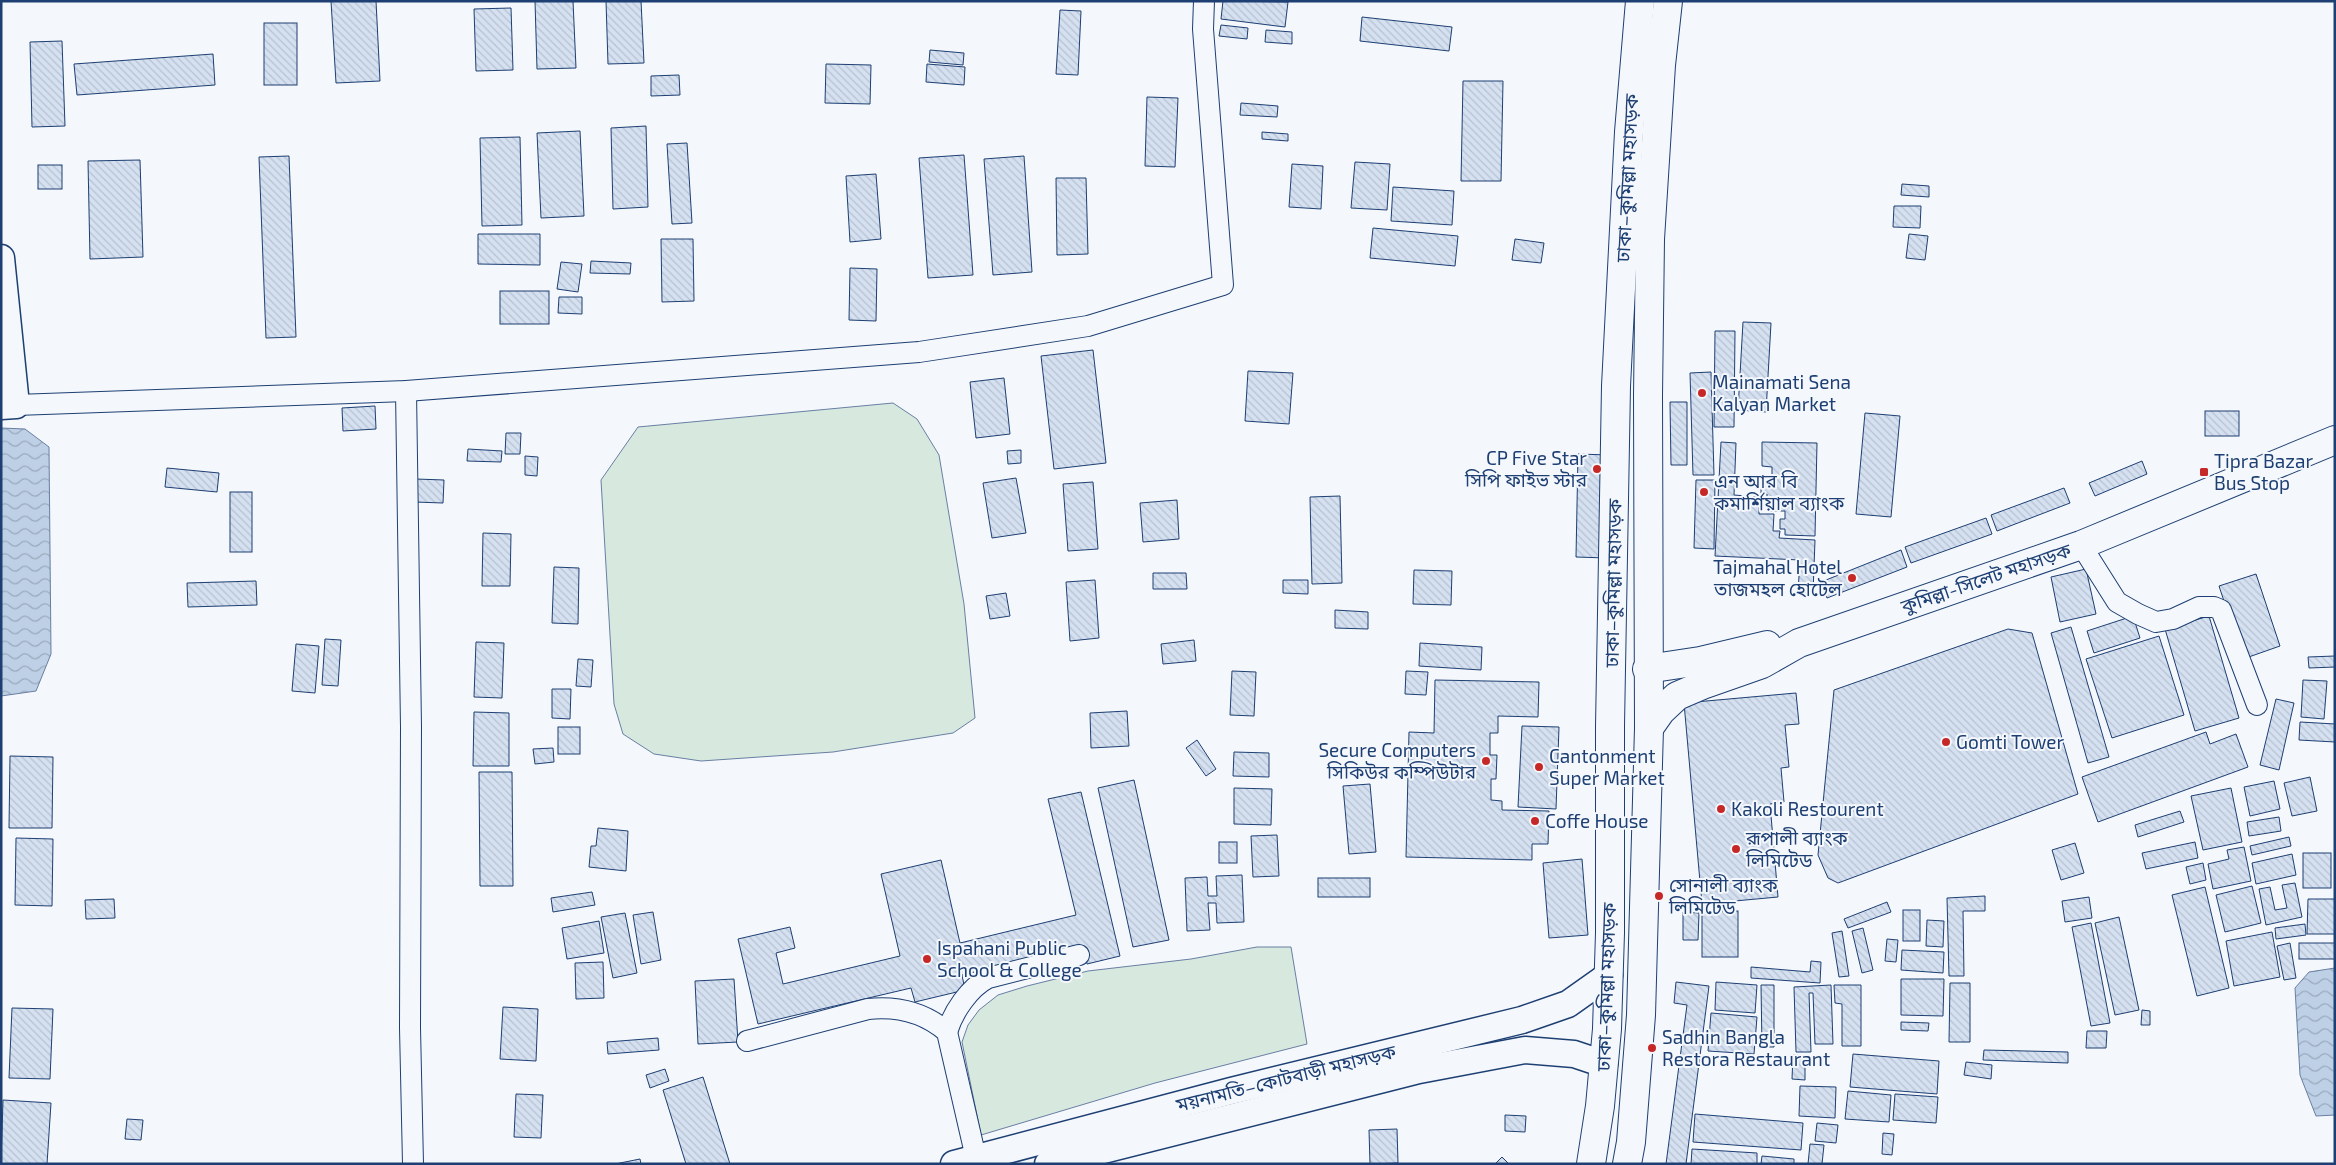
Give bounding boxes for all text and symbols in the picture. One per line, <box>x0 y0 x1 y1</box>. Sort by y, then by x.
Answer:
street label: ঢাকা–কুমিল্লা মহাসড়ক <box>1611 93 1643 264</box>
place label: Mainamati Sena Kalyan Market <box>1712 370 1851 415</box>
marker: Mainamati Sena Kalyan Market <box>1696 387 1708 399</box>
place label: CP Five Star সিপি ফাইভ স্টার <box>1464 446 1588 491</box>
place label: Tipra Bazar Bus Stop <box>2214 449 2313 494</box>
marker: CP Five Star সিপি ফাইভ স্টার <box>1591 463 1603 475</box>
marker: Tipra Bazar Bus Stop <box>2198 466 2210 478</box>
place label: এন আর বি কমার্শিয়াল ব্যাংক <box>1713 469 1845 514</box>
marker: এন আর বি কমার্শিয়াল ব্যাংক <box>1698 486 1710 498</box>
street label: ঢাকা–কুমিল্লা মহাসড়ক <box>1600 498 1626 668</box>
street label: কুমিল্লা-সিলেট মহাসড়ক <box>1897 537 2075 619</box>
place label: Tajmahal Hotel তাজমহল হোটেল <box>1713 555 1843 600</box>
marker: Tajmahal Hotel তাজমহল হোটেল <box>1846 572 1858 584</box>
place label: Gomti Tower <box>1956 730 2065 753</box>
marker: Gomti Tower <box>1940 736 1952 748</box>
place label: Secure Computers সিকিউর কম্পিউটার <box>1318 738 1477 783</box>
place label: Cantonment Super Market <box>1549 744 1665 789</box>
marker: Secure Computers সিকিউর কম্পিউটার <box>1480 755 1492 767</box>
marker: Cantonment Super Market <box>1533 761 1545 773</box>
place label: Kakoli Restourent <box>1731 797 1884 820</box>
marker: Kakoli Restourent <box>1715 803 1727 815</box>
place label: Coffe House <box>1545 809 1649 832</box>
marker: Coffe House <box>1529 815 1541 827</box>
place label: রূপালী ব্যাংক লিমিটেড <box>1745 826 1848 871</box>
marker: রূপালী ব্যাংক লিমিটেড <box>1730 843 1742 855</box>
place label: সোনালী ব্যাংক লিমিটেড <box>1668 873 1778 918</box>
marker: সোনালী ব্যাংক লিমিটেড <box>1653 890 1665 902</box>
street label: ঢাকা–কুমিল্লা মহাসড়ক <box>1591 902 1621 1073</box>
place label: Ispahani Public School & College <box>937 936 1082 981</box>
marker: Ispahani Public School & College <box>921 953 933 965</box>
place label: Sadhin Bangla Restora Restaurant <box>1662 1025 1830 1070</box>
street label: ময়নামতি–কোটবাড়ী মহাসড়ক <box>1173 1039 1399 1116</box>
marker: Sadhin Bangla Restora Restaurant <box>1646 1042 1658 1054</box>

